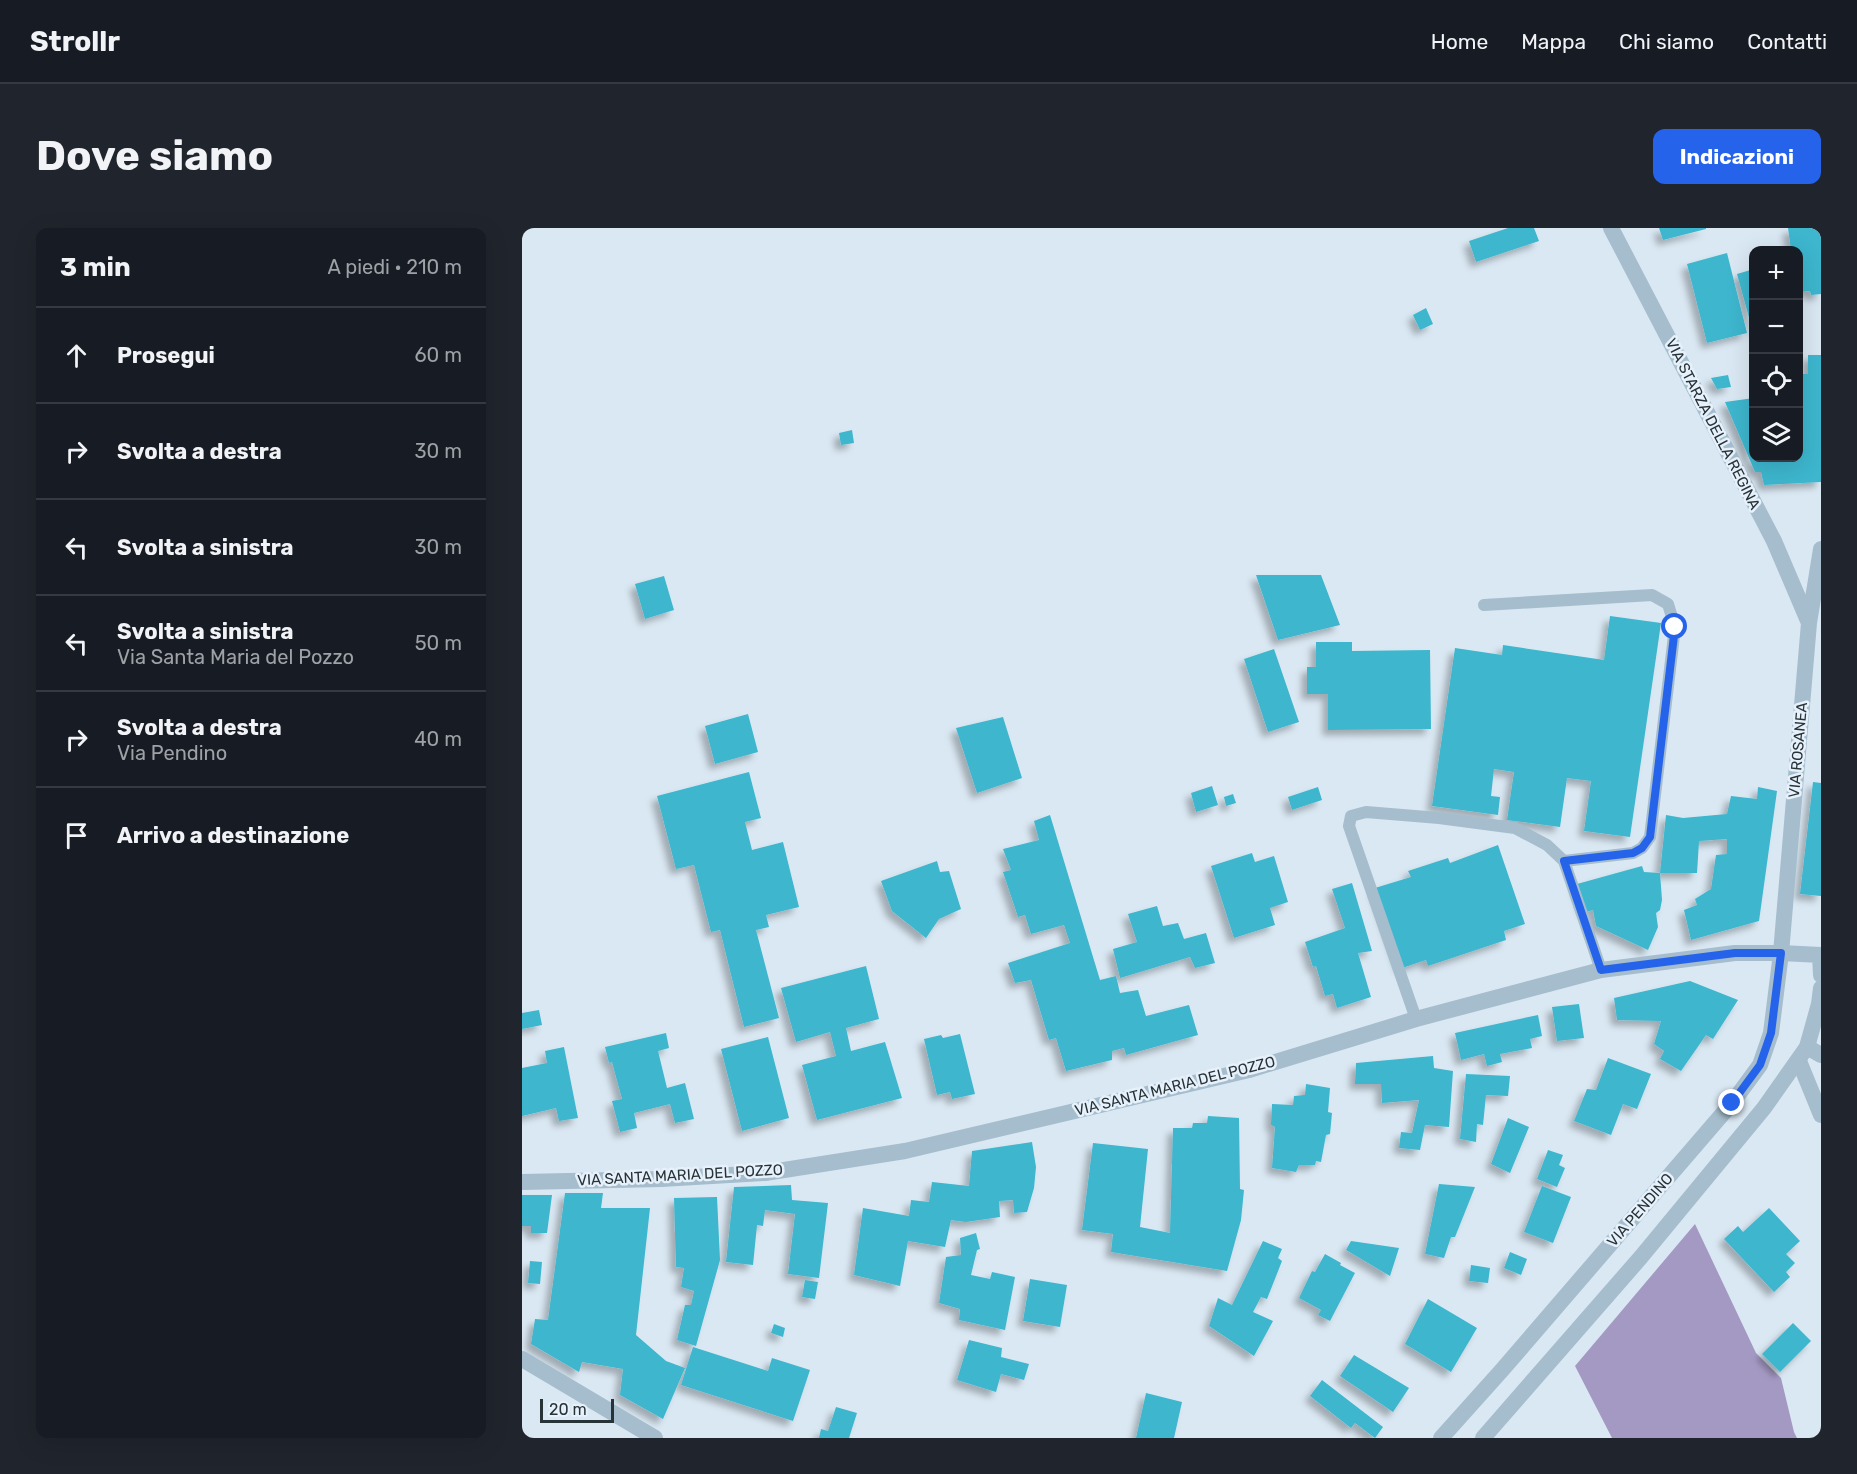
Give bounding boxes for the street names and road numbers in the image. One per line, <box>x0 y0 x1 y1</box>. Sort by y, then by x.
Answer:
street label: VIA STARZA DELLA REGINA <box>1662 335 1764 513</box>
street label: VIA ROSANEA <box>1785 701 1811 799</box>
street label: VIA SANTA MARIA DEL POZZO <box>1073 1052 1277 1120</box>
street label: VIA SANTA MARIA DEL POZZO <box>577 1161 783 1189</box>
street label: VIA PENDINO <box>1603 1170 1677 1250</box>

